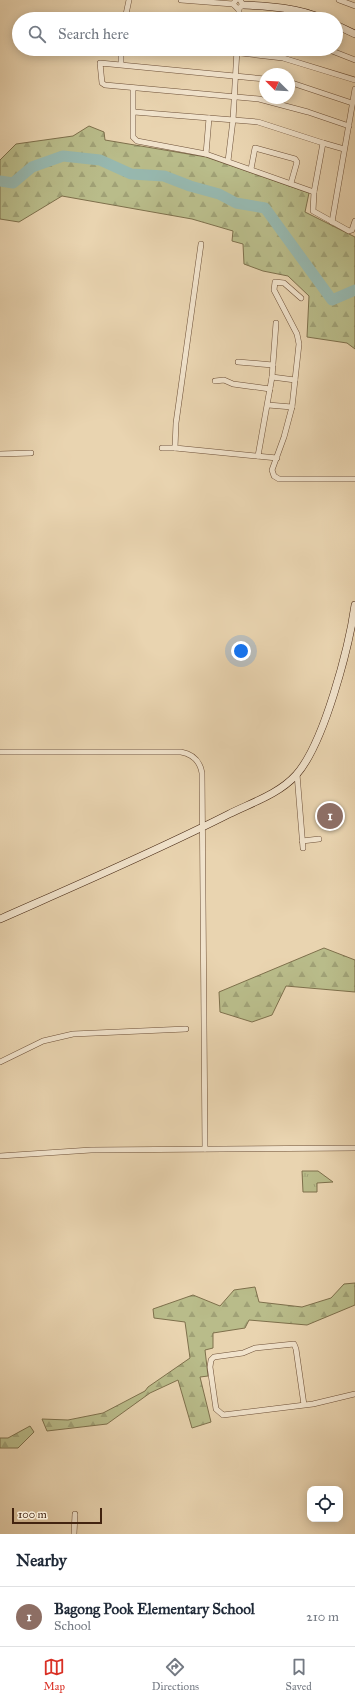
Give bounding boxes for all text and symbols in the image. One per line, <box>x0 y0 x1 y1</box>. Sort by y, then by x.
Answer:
search box <box>12 12 343 56</box>
icon: search <box>26 23 48 45</box>
text: Search here <box>58 25 129 43</box>
north arrow <box>259 68 295 104</box>
your location <box>231 641 251 661</box>
pin: 1 <box>317 801 343 831</box>
map controls <box>307 1486 343 1522</box>
button: locate <box>307 1486 343 1522</box>
scale bar <box>12 1506 102 1525</box>
text: 100 m <box>18 1508 47 1521</box>
text: Nearby <box>16 1550 67 1571</box>
text: Bagong Pook Elementary School <box>54 1600 255 1618</box>
text: 1 <box>26 1609 32 1625</box>
text: 210 m <box>306 1609 339 1625</box>
text: School <box>54 1618 91 1634</box>
tab: Map <box>43 1656 65 1693</box>
tab: Directions <box>152 1656 199 1693</box>
tab: Saved <box>286 1656 312 1693</box>

